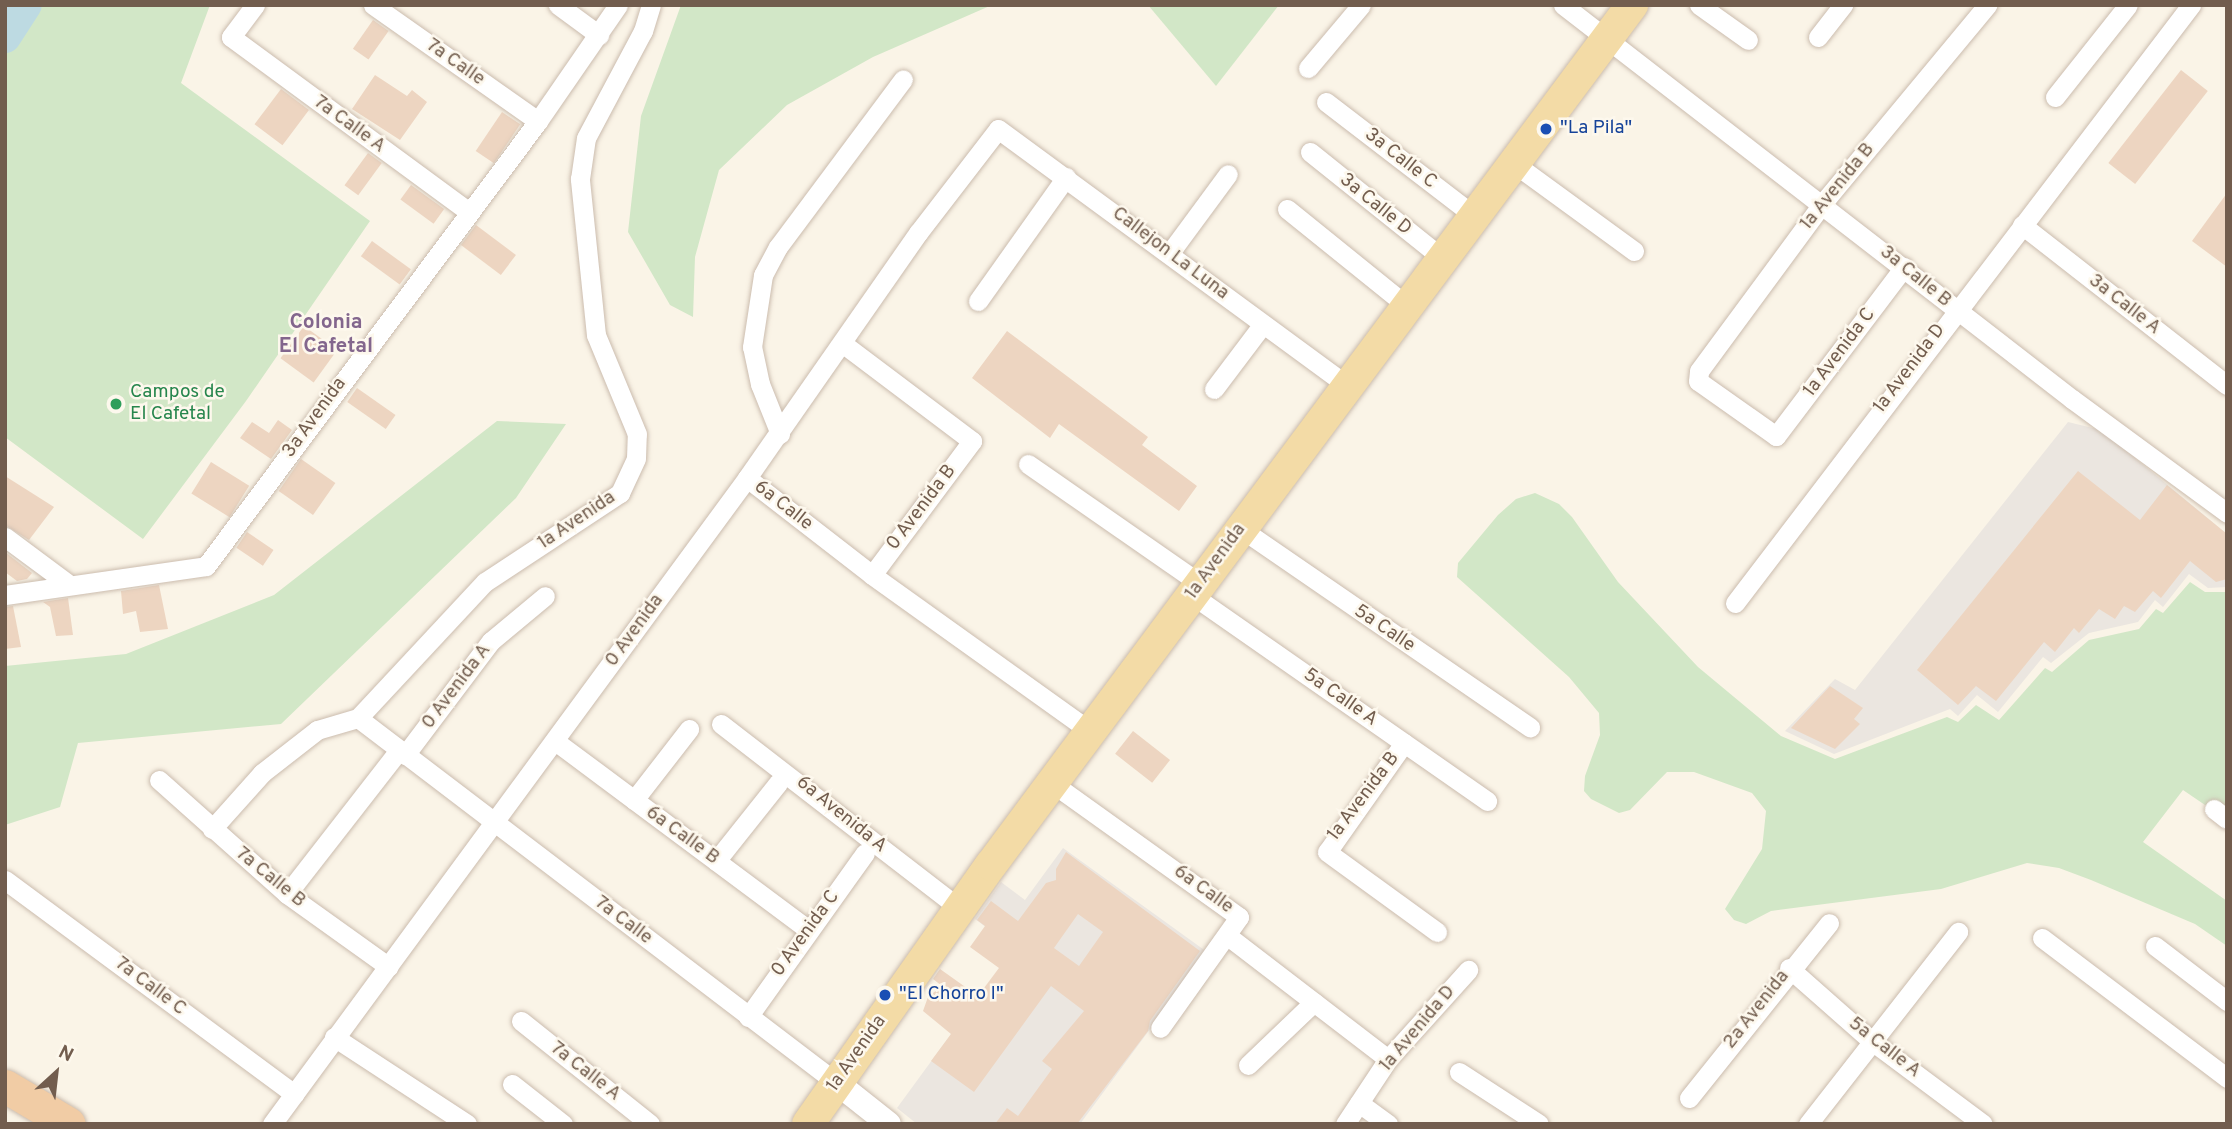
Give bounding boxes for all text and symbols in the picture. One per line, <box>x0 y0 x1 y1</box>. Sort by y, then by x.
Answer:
street label: 7a Calle <box>421 35 489 91</box>
street label: 7a Calle A <box>308 91 390 159</box>
place label: "La Pila" <box>1560 118 1632 140</box>
marker: "La Pila" <box>1538 121 1554 137</box>
street label: 3a Calle C <box>1359 124 1441 194</box>
street label: 1a Avenida B <box>1796 139 1880 235</box>
street label: 3a Calle D <box>1334 169 1416 241</box>
street label: Callejon La Luna <box>1107 203 1233 305</box>
street label: 3a Calle B <box>1875 241 1955 313</box>
street label: 3a Calle A <box>2083 270 2165 340</box>
street label: 1a Avenida C <box>1799 304 1881 402</box>
district label: Colonia El Cafetal <box>279 310 373 360</box>
street label: 1a Avenida D <box>1869 320 1951 418</box>
street label: 3a Avenida <box>278 373 352 463</box>
place label: Campos de El Cafetal <box>130 382 225 426</box>
marker: Campos de El Cafetal <box>108 396 124 412</box>
street label: 0 Avenida B <box>882 460 962 556</box>
street label: 6a Calle <box>749 476 817 536</box>
street label: 1a Avenida <box>534 487 620 555</box>
street label: 1a Avenida <box>1181 519 1251 605</box>
street label: 0 Avenida <box>601 590 669 672</box>
street label: 5a Calle <box>1349 600 1419 658</box>
street label: 0 Avenida A <box>417 639 497 735</box>
street label: 5a Calle A <box>1298 664 1382 732</box>
street label: 1a Avenida B <box>1323 748 1405 846</box>
street label: 6a Avenida A <box>791 771 891 859</box>
street label: 6a Calle B <box>641 802 723 870</box>
street label: 7a Calle B <box>230 843 310 913</box>
street label: 6a Calle <box>1169 861 1237 919</box>
street label: 0 Avenida C <box>767 886 845 982</box>
street label: 7a Calle <box>590 892 656 950</box>
street label: 7a Calle C <box>110 953 190 1021</box>
street label: 2a Avenida <box>1719 966 1795 1054</box>
street label: 1a Avenida D <box>1375 981 1461 1077</box>
place label: "El Chorro I" <box>899 984 1004 1006</box>
marker: "El Chorro I" <box>877 987 893 1003</box>
street label: 1a Avenida <box>822 1011 892 1097</box>
street label: 5a Calle A <box>1843 1013 1925 1083</box>
street label: 7a Calle A <box>545 1037 625 1107</box>
north arrow <box>21 1038 91 1108</box>
text: N <box>54 1040 77 1068</box>

